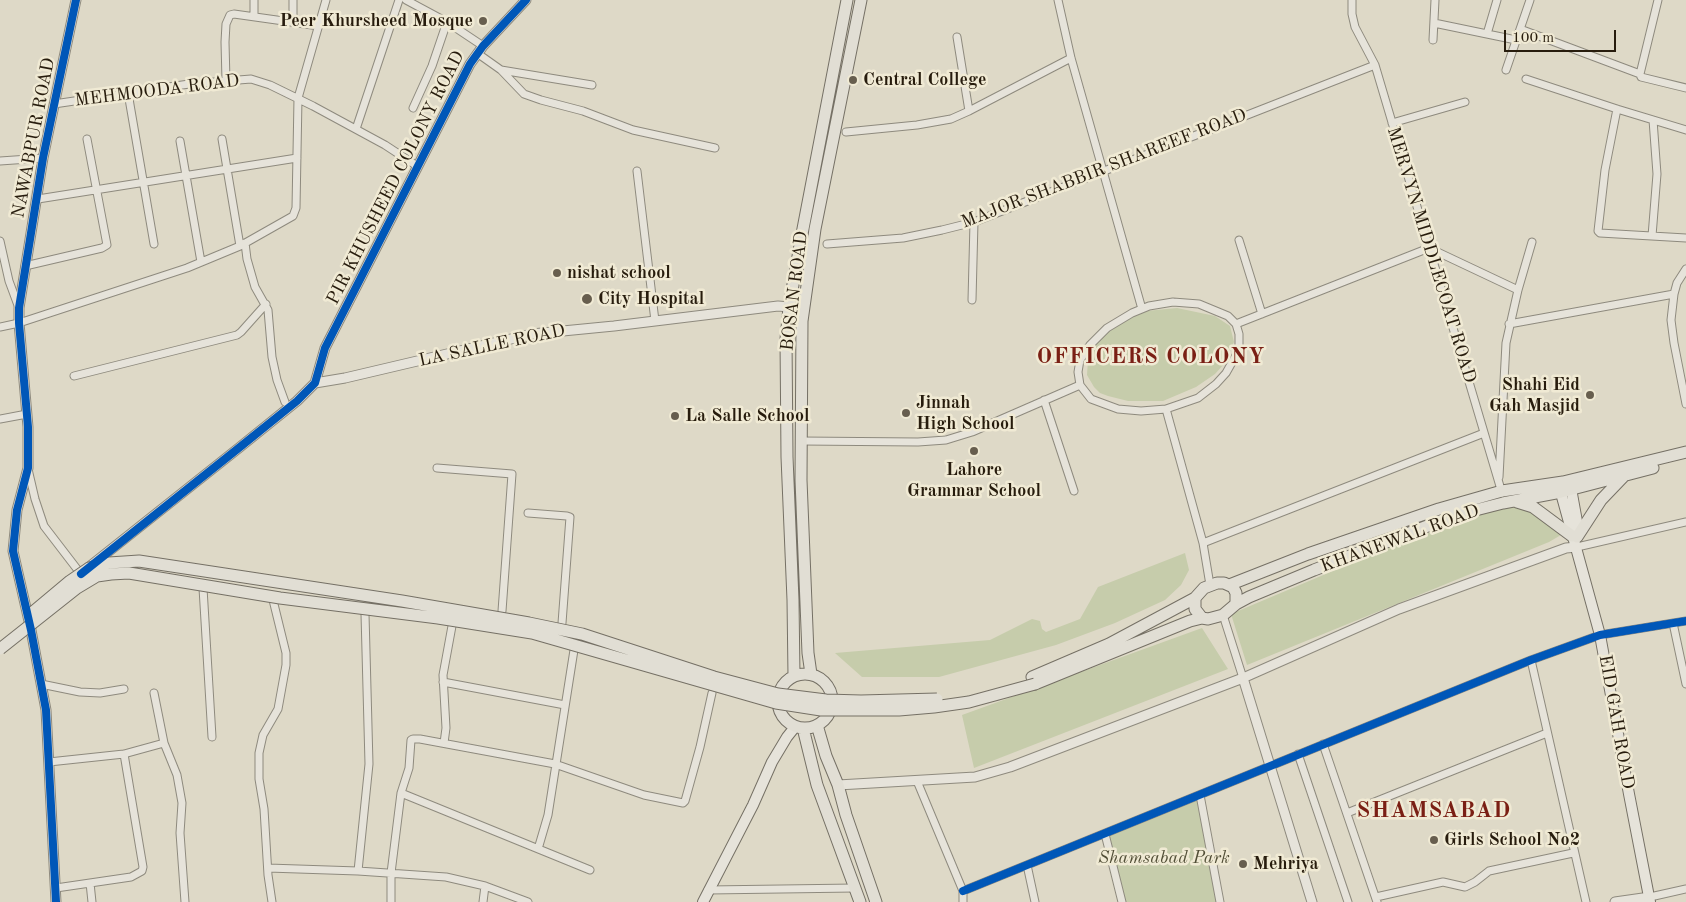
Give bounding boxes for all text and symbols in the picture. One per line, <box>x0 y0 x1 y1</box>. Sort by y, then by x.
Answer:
place label: Peer Khursheed Mosque <box>280 10 473 32</box>
marker: Peer Khursheed Mosque <box>477 15 489 27</box>
scale bar <box>1506 20 1618 52</box>
text: 100 m <box>1512 31 1554 46</box>
street label: PIR KHUSHEED COLONY ROAD <box>322 48 470 308</box>
street label: NAWABPUR ROAD <box>8 56 60 220</box>
place label: Central College <box>863 69 986 91</box>
street label: MEHMOODA ROAD <box>73 70 241 112</box>
marker: Central College <box>847 74 859 86</box>
street label: MAJOR SHABBIR SHAREEF ROAD <box>958 104 1250 234</box>
street label: MERVYN MIDDLECOAT ROAD <box>1382 124 1480 386</box>
street label: BOSAN ROAD <box>777 230 813 352</box>
place label: nishat school <box>567 262 671 284</box>
marker: nishat school <box>551 267 563 279</box>
place label: City Hospital <box>598 288 704 310</box>
marker: City Hospital <box>580 292 594 306</box>
street label: LA SALLE ROAD <box>417 320 567 372</box>
district label: OFFICERS COLONY <box>1035 344 1267 370</box>
place label: Shahi Eid Gah Masjid <box>1489 374 1580 416</box>
marker: Shahi Eid Gah Masjid <box>1584 389 1596 401</box>
place label: Jinnah High School <box>916 392 1015 434</box>
place label: La Salle School <box>685 405 810 427</box>
marker: Jinnah High School <box>900 407 912 419</box>
marker: La Salle School <box>669 410 681 422</box>
marker: Lahore Grammar School <box>968 445 980 457</box>
place label: Lahore Grammar School <box>907 459 1041 502</box>
street label: KHANEWAL ROAD <box>1318 500 1482 578</box>
street label: EID GAH ROAD <box>1594 653 1638 791</box>
district label: SHAMSABAD <box>1355 798 1513 824</box>
place label: Girls School No2 <box>1444 829 1580 851</box>
marker: Girls School No2 <box>1428 834 1440 846</box>
park label: Shamsabad Park <box>1098 847 1230 869</box>
place label: Mehriya <box>1253 853 1319 875</box>
marker: Mehriya <box>1237 858 1249 870</box>

